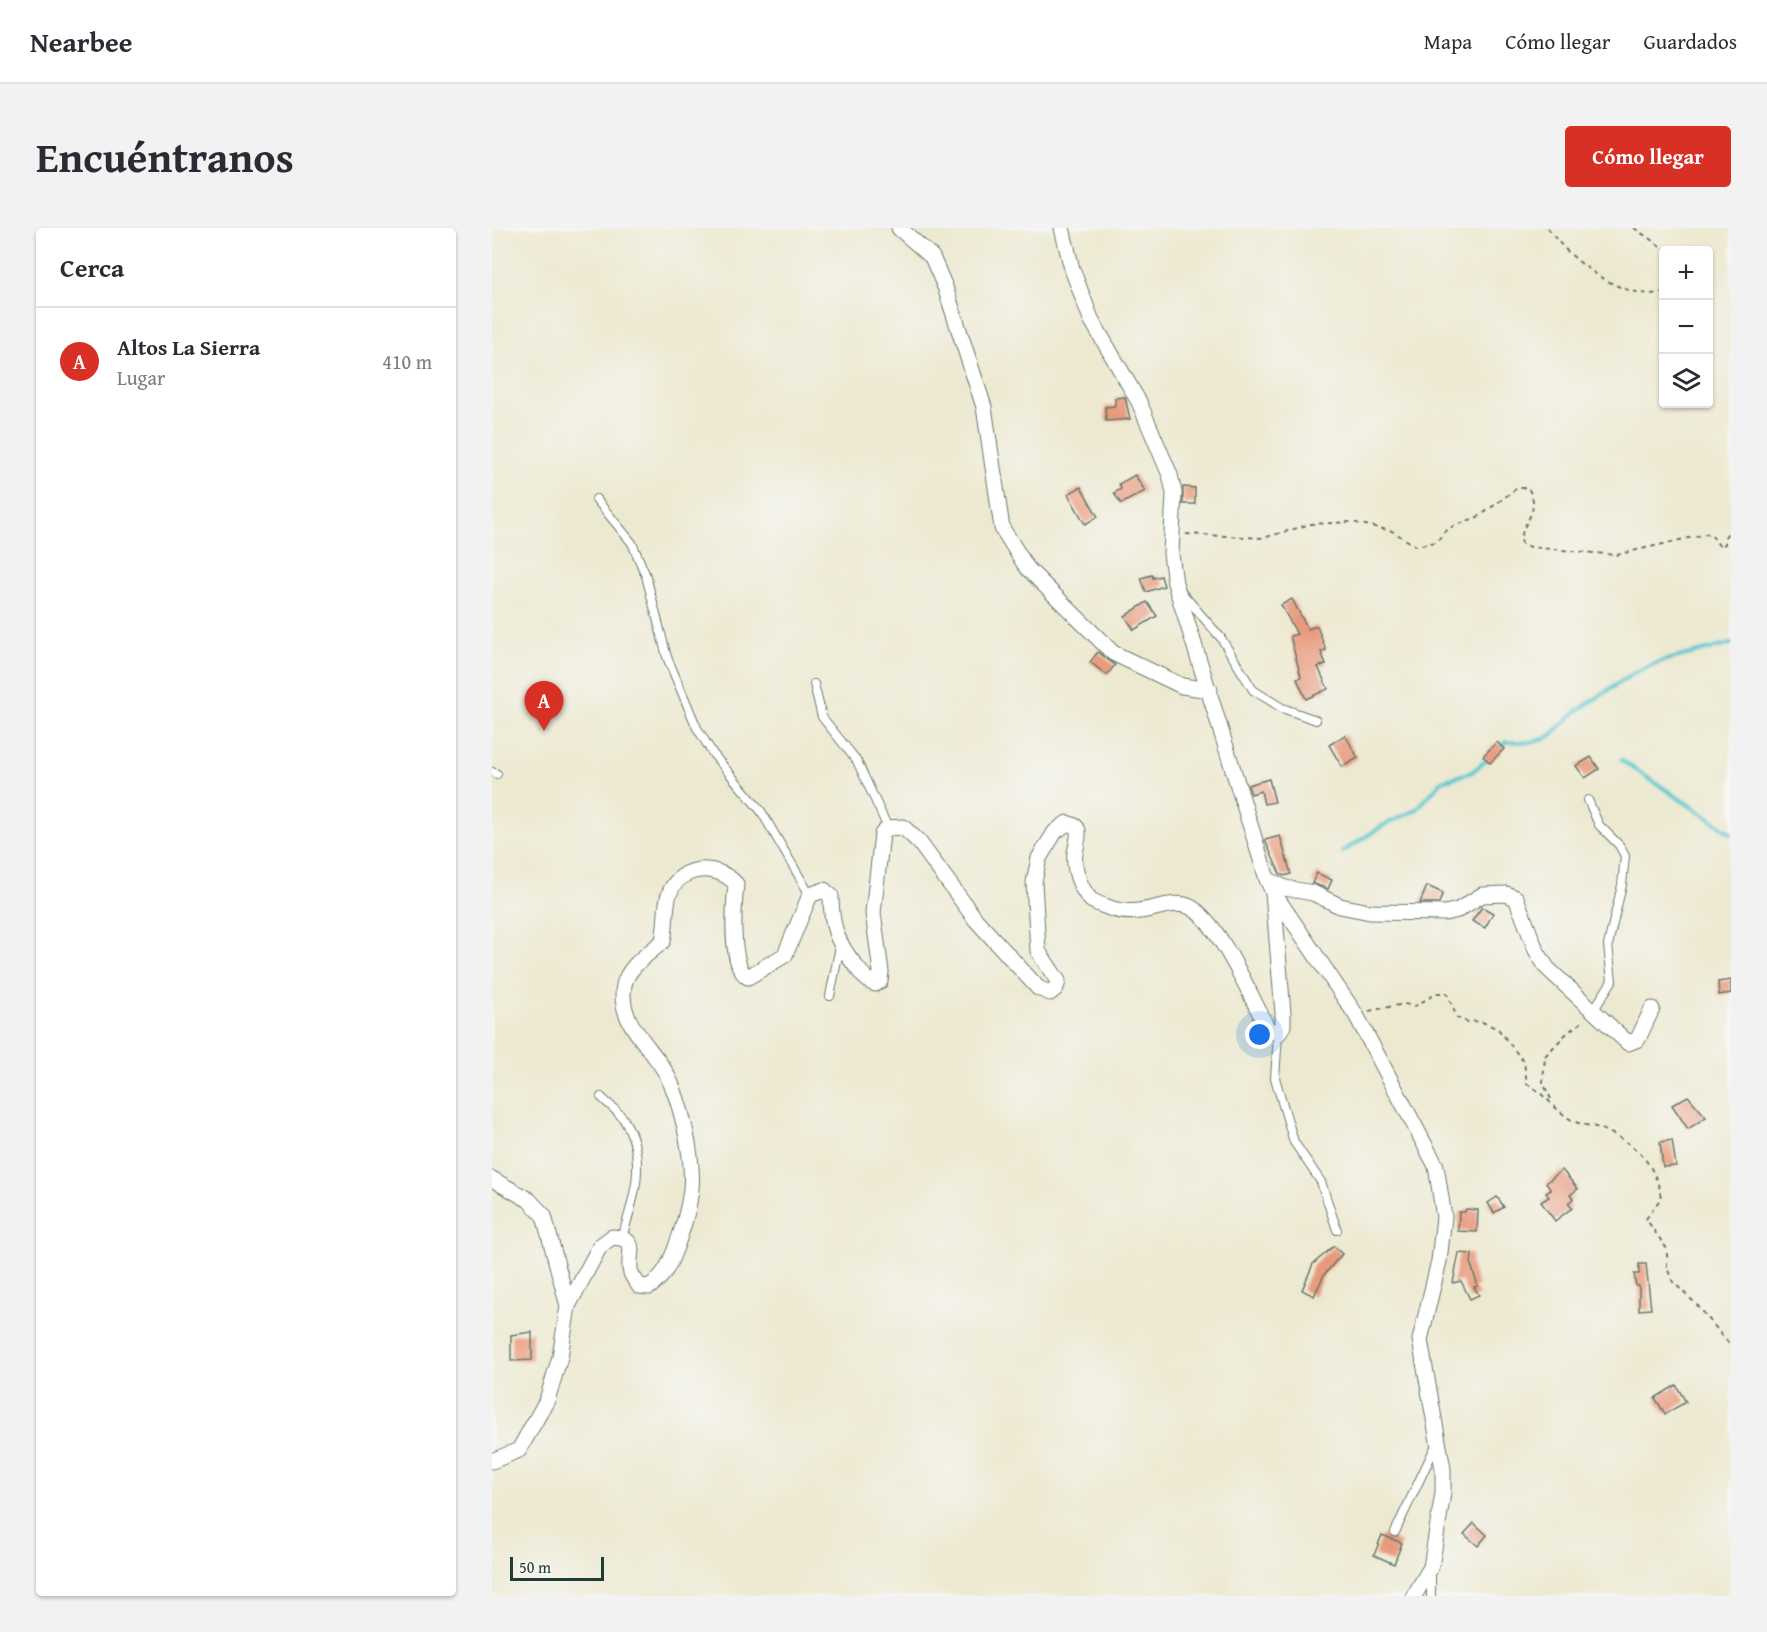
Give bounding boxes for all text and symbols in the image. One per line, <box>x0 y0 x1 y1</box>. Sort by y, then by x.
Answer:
text: Nearbee <box>30 21 133 62</box>
text: Mapa <box>1424 26 1472 57</box>
text: Cómo llegar <box>1505 26 1610 57</box>
text: Guardados <box>1643 26 1737 57</box>
text: Encuéntranos <box>36 126 294 187</box>
button: Cómo llegar <box>1565 126 1731 187</box>
map controls <box>1659 246 1713 408</box>
button: + <box>1659 246 1713 300</box>
text: Cerca <box>60 248 124 287</box>
button: − <box>1659 300 1713 354</box>
text: Altos La Sierra <box>117 331 260 363</box>
text: A <box>73 347 86 376</box>
text: 410 m <box>382 347 432 376</box>
button: layers <box>1659 354 1713 408</box>
text: Lugar <box>117 363 165 392</box>
pin: A <box>524 682 564 731</box>
your location <box>1245 1020 1274 1049</box>
scale bar <box>510 1554 604 1582</box>
text: 50 m <box>519 1555 551 1579</box>

